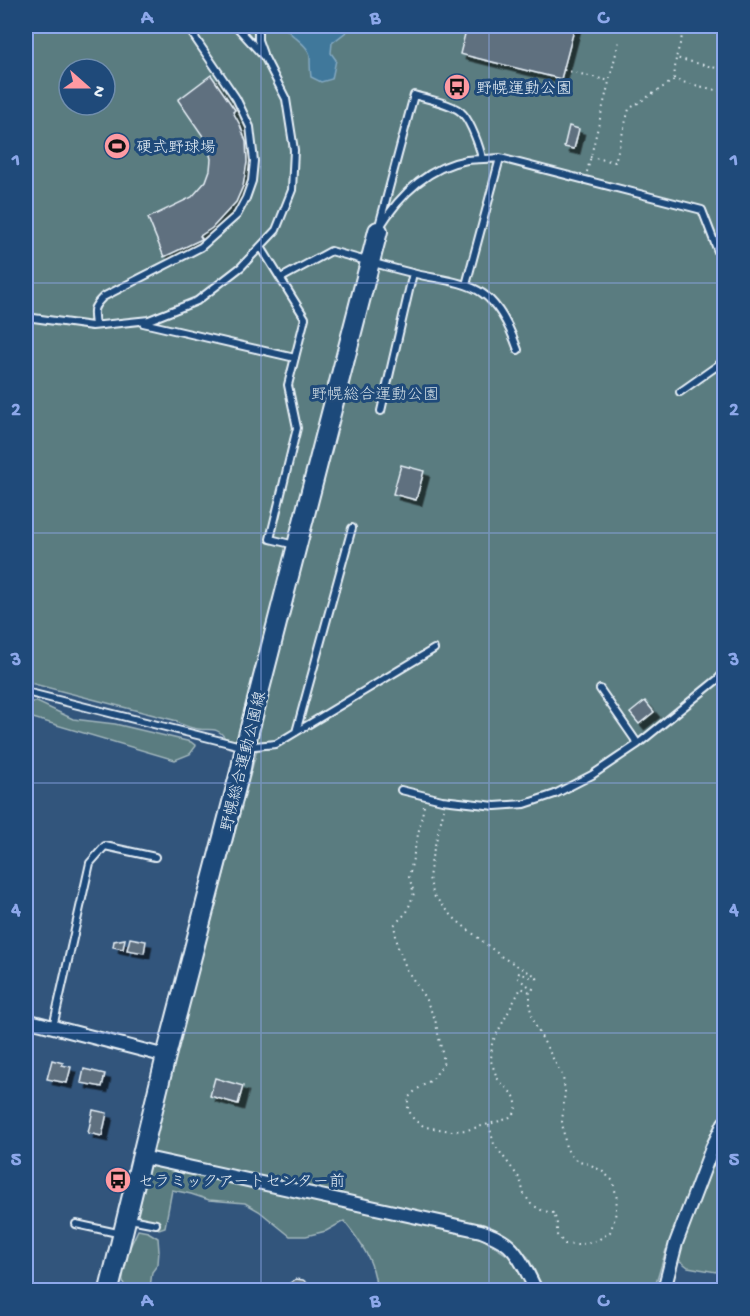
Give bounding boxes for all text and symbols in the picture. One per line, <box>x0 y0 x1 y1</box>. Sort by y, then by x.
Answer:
text: A <box>140 8 155 31</box>
text: B <box>369 8 381 31</box>
text: C <box>597 8 611 31</box>
north arrow <box>57 57 117 117</box>
bus stop icon: 野幌運動公園 <box>442 72 472 102</box>
place label: 野幌運動公園 <box>476 80 572 100</box>
text: N <box>87 83 108 100</box>
sports icon: 硬式野球場 <box>102 131 132 161</box>
place label: 硬式野球場 <box>136 138 216 159</box>
text: 1 <box>11 150 20 173</box>
text: 1 <box>729 150 738 173</box>
park label: 野幌総合運動公園 <box>311 386 439 406</box>
text: 2 <box>11 400 21 423</box>
text: 2 <box>729 400 739 423</box>
text: 3 <box>10 650 21 673</box>
text: 3 <box>728 650 739 673</box>
street label: 野幌総合運動公園線 <box>217 689 272 834</box>
text: 4 <box>10 900 21 923</box>
text: 4 <box>728 900 739 923</box>
text: 5 <box>11 1150 22 1173</box>
text: 5 <box>729 1150 740 1173</box>
bus stop icon: セラミックアートセンター前 <box>103 1165 133 1195</box>
place label: セラミックアートセンター前 <box>138 1173 345 1193</box>
text: A <box>140 1291 155 1314</box>
text: B <box>369 1291 381 1314</box>
text: C <box>597 1291 611 1314</box>

